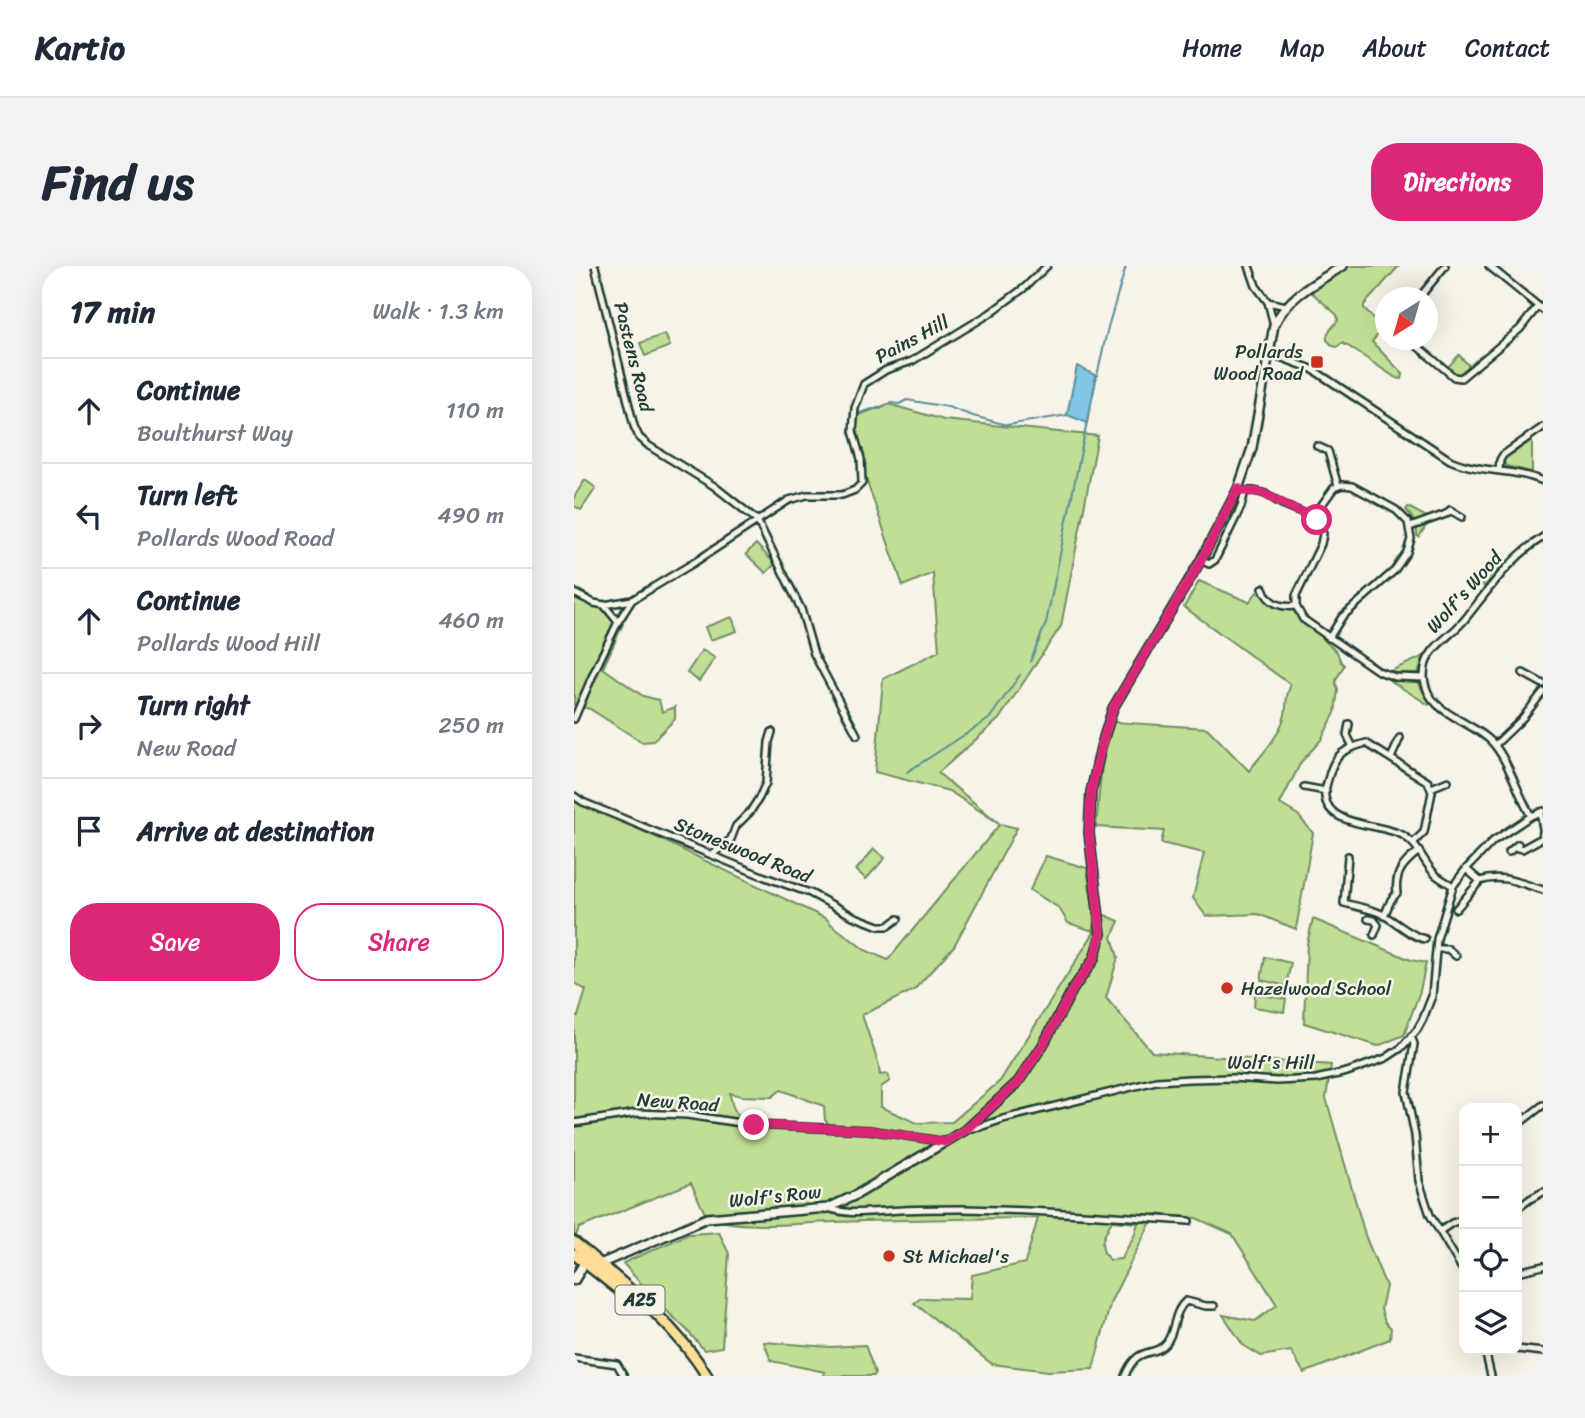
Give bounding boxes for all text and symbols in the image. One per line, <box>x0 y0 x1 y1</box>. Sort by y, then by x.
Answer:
text: Kartio <box>35 19 125 77</box>
text: Home <box>1182 27 1242 69</box>
text: Map <box>1280 27 1324 69</box>
text: About <box>1362 27 1427 69</box>
text: Contact <box>1465 27 1550 69</box>
text: Find us <box>42 139 194 226</box>
button: Directions <box>1371 143 1543 221</box>
text: 17 min <box>70 285 155 339</box>
north arrow <box>1375 287 1438 350</box>
text: Walk · 1.3 km <box>373 291 504 332</box>
street label: Pastens Road <box>604 298 664 416</box>
street label: Pains Hill <box>869 305 955 372</box>
place label: Pollards Wood Road <box>1214 335 1304 390</box>
marker: Pollards Wood Road <box>1309 354 1325 370</box>
text: Continue <box>137 367 240 413</box>
text: 110 m <box>446 390 504 431</box>
icon: ahead <box>70 392 108 430</box>
text: Boulthurst Way <box>137 413 293 454</box>
text: Turn left <box>137 472 237 518</box>
text: 490 m <box>437 495 504 536</box>
icon: left <box>70 497 108 535</box>
route start <box>1301 504 1332 535</box>
text: Pollards Wood Road <box>137 518 334 559</box>
street label: Wolf's Wood <box>1418 542 1512 641</box>
text: Continue <box>137 577 240 623</box>
text: 460 m <box>438 600 504 641</box>
icon: ahead <box>70 602 108 640</box>
text: Pollards Wood Hill <box>137 623 320 664</box>
text: Turn right <box>137 682 250 728</box>
text: 250 m <box>438 705 504 746</box>
icon: right <box>70 707 108 745</box>
text: New Road <box>137 728 236 769</box>
street label: Stoneswood Road <box>669 807 819 893</box>
text: Arrive at destination <box>137 808 374 854</box>
icon: arrive <box>70 812 108 850</box>
button: Save <box>70 903 280 981</box>
button: Share <box>294 903 504 981</box>
place label: Hazelwood School <box>1241 972 1392 1005</box>
marker: Hazelwood School <box>1219 980 1235 996</box>
street label: Wolf's Hill <box>1227 1046 1315 1079</box>
street label: New Road <box>636 1083 721 1121</box>
map controls <box>1459 1103 1522 1355</box>
button: + <box>1459 1103 1522 1166</box>
route end <box>738 1109 769 1140</box>
button: − <box>1459 1166 1522 1229</box>
street label: Wolf's Row <box>727 1175 823 1217</box>
button: locate <box>1459 1229 1522 1292</box>
place label: St Michael's <box>903 1240 1009 1273</box>
marker: St Michael's <box>881 1248 897 1264</box>
road number: A25 <box>616 1286 664 1315</box>
button: layers <box>1459 1292 1522 1355</box>

